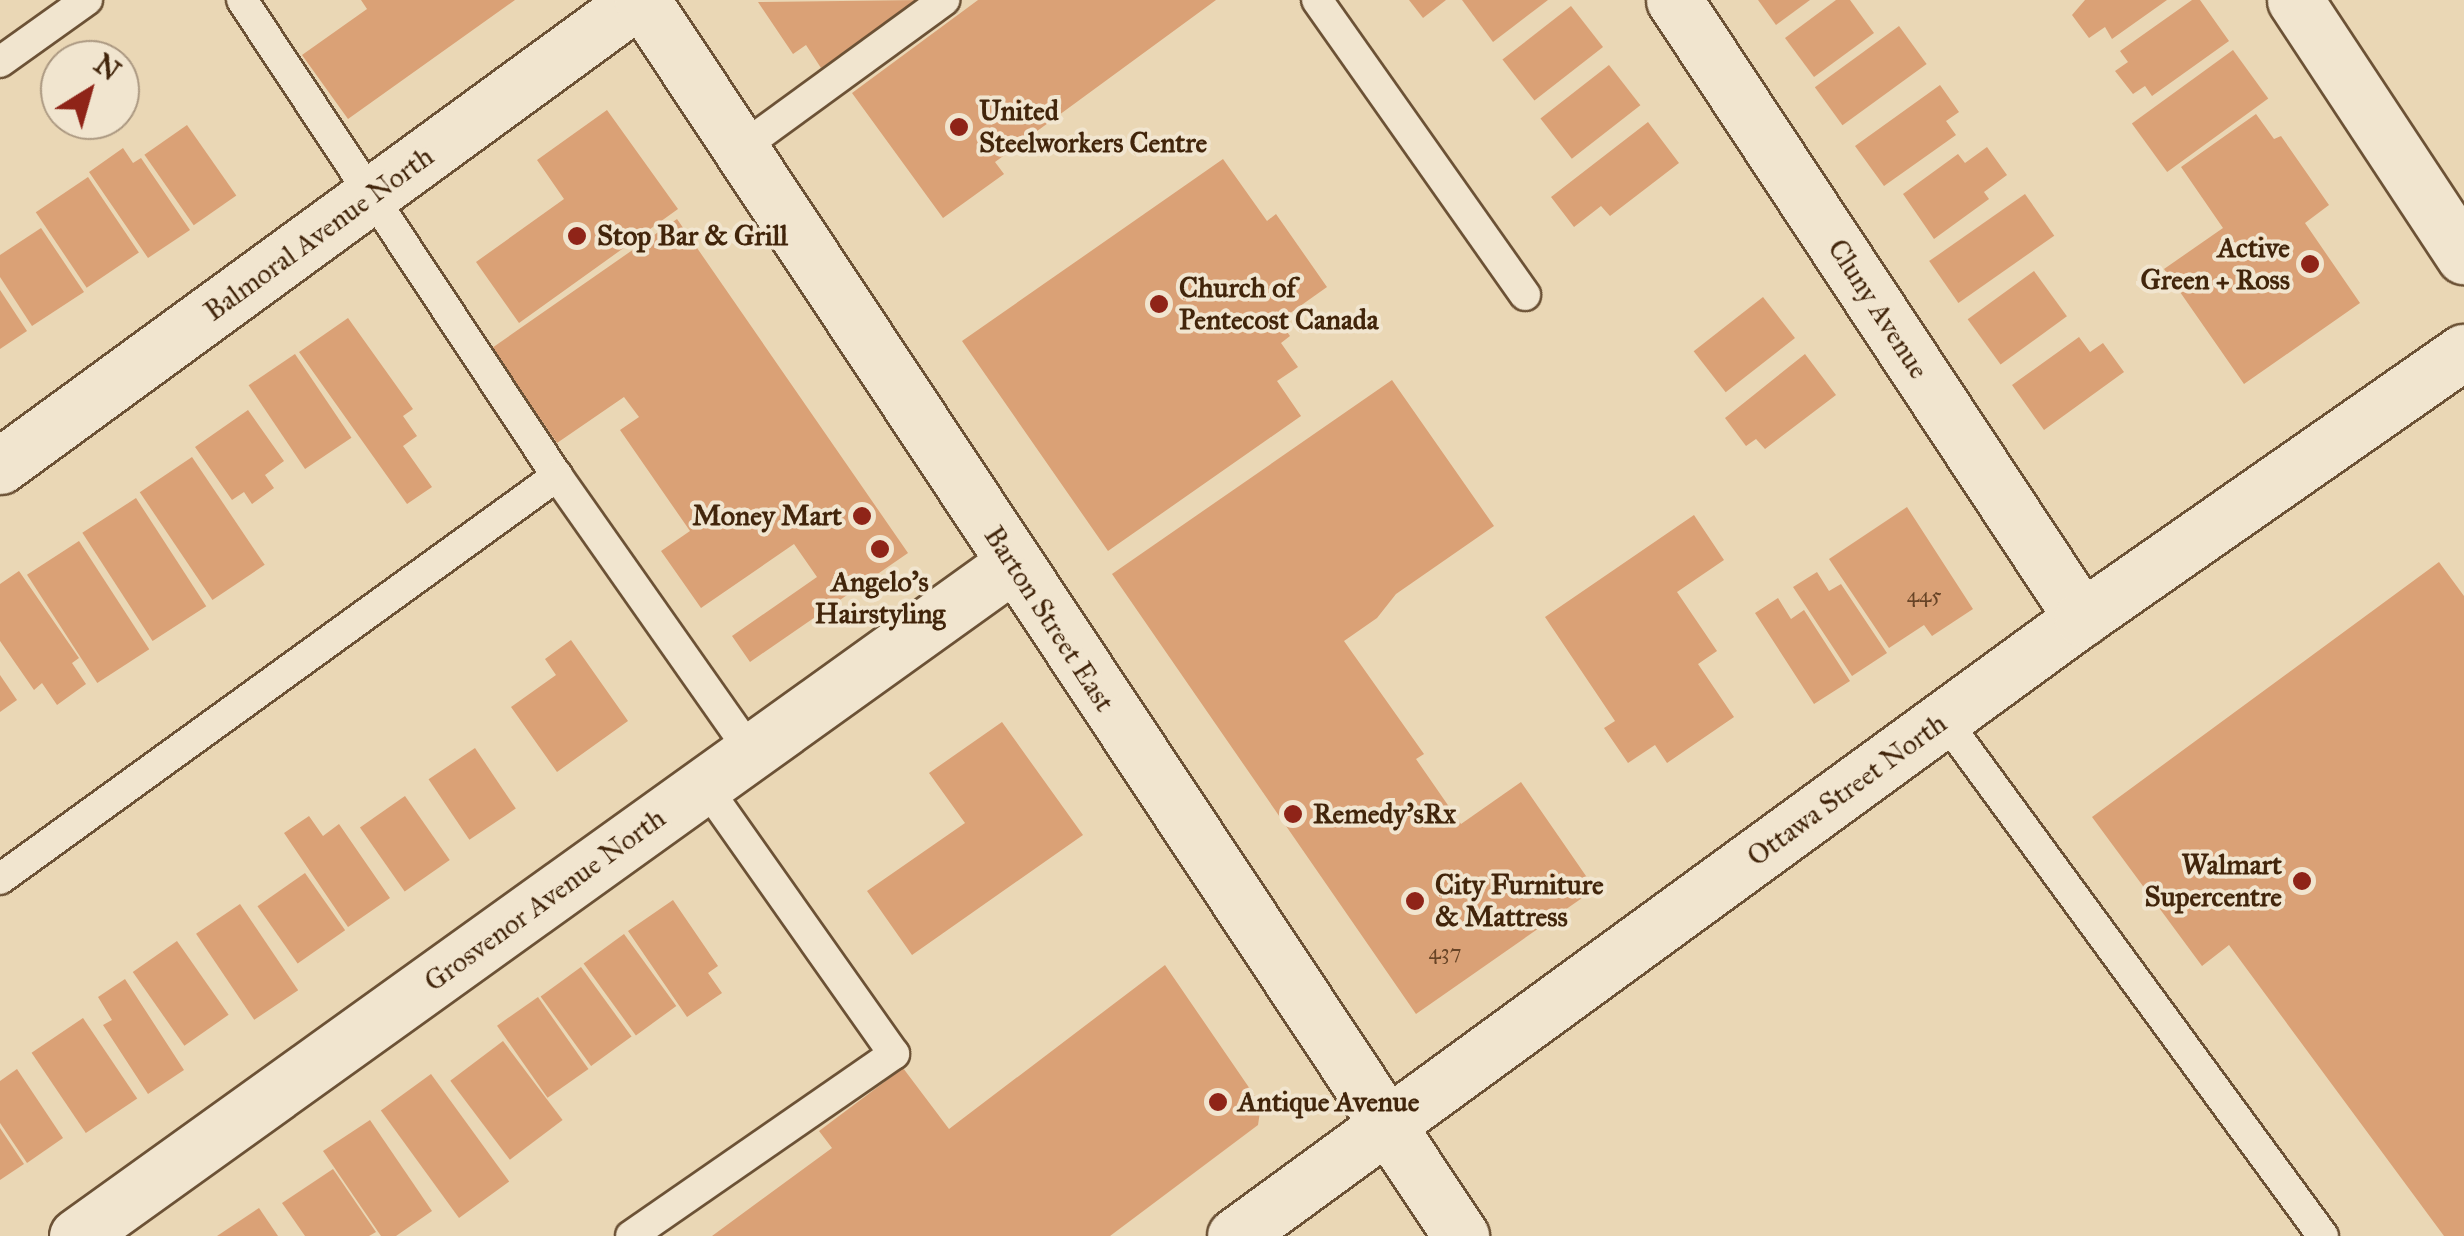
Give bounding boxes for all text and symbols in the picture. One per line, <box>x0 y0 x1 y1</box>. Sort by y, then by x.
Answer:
north arrow <box>40 40 140 140</box>
text: N <box>87 46 127 88</box>
place label: United Steelworkers Centre <box>979 94 1207 160</box>
marker: United Steelworkers Centre <box>948 116 970 138</box>
street label: Balmoral Avenue North <box>198 140 440 328</box>
place label: Stop Bar & Grill <box>597 219 788 253</box>
marker: Stop Bar & Grill <box>566 225 588 247</box>
place label: Active Green + Ross <box>2140 231 2290 297</box>
street label: Cluny Avenue <box>1821 233 1935 385</box>
marker: Active Green + Ross <box>2299 253 2321 275</box>
place label: Church of Pentecost Canada <box>1179 271 1379 337</box>
marker: Church of Pentecost Canada <box>1148 293 1170 315</box>
place label: Money Mart <box>692 499 842 533</box>
marker: Money Mart <box>851 505 873 527</box>
street label: Barton Street East <box>977 520 1121 718</box>
marker: Angelo's Hairstyling <box>869 538 891 560</box>
place label: Angelo's Hairstyling <box>815 565 945 631</box>
house number: 445 <box>1907 582 1941 608</box>
street label: Ottawa Street North <box>1741 706 1953 874</box>
place label: Remedy'sRx <box>1313 797 1456 831</box>
street label: Grosvenor Avenue North <box>418 801 672 999</box>
marker: Remedy'sRx <box>1282 803 1304 825</box>
place label: Walmart Supercentre <box>2145 848 2282 914</box>
place label: City Furniture & Mattress <box>1435 868 1604 934</box>
marker: Walmart Supercentre <box>2291 870 2313 892</box>
marker: City Furniture & Mattress <box>1404 890 1426 912</box>
house number: 437 <box>1429 939 1461 965</box>
place label: Antique Avenue <box>1238 1085 1419 1119</box>
marker: Antique Avenue <box>1207 1091 1229 1113</box>

